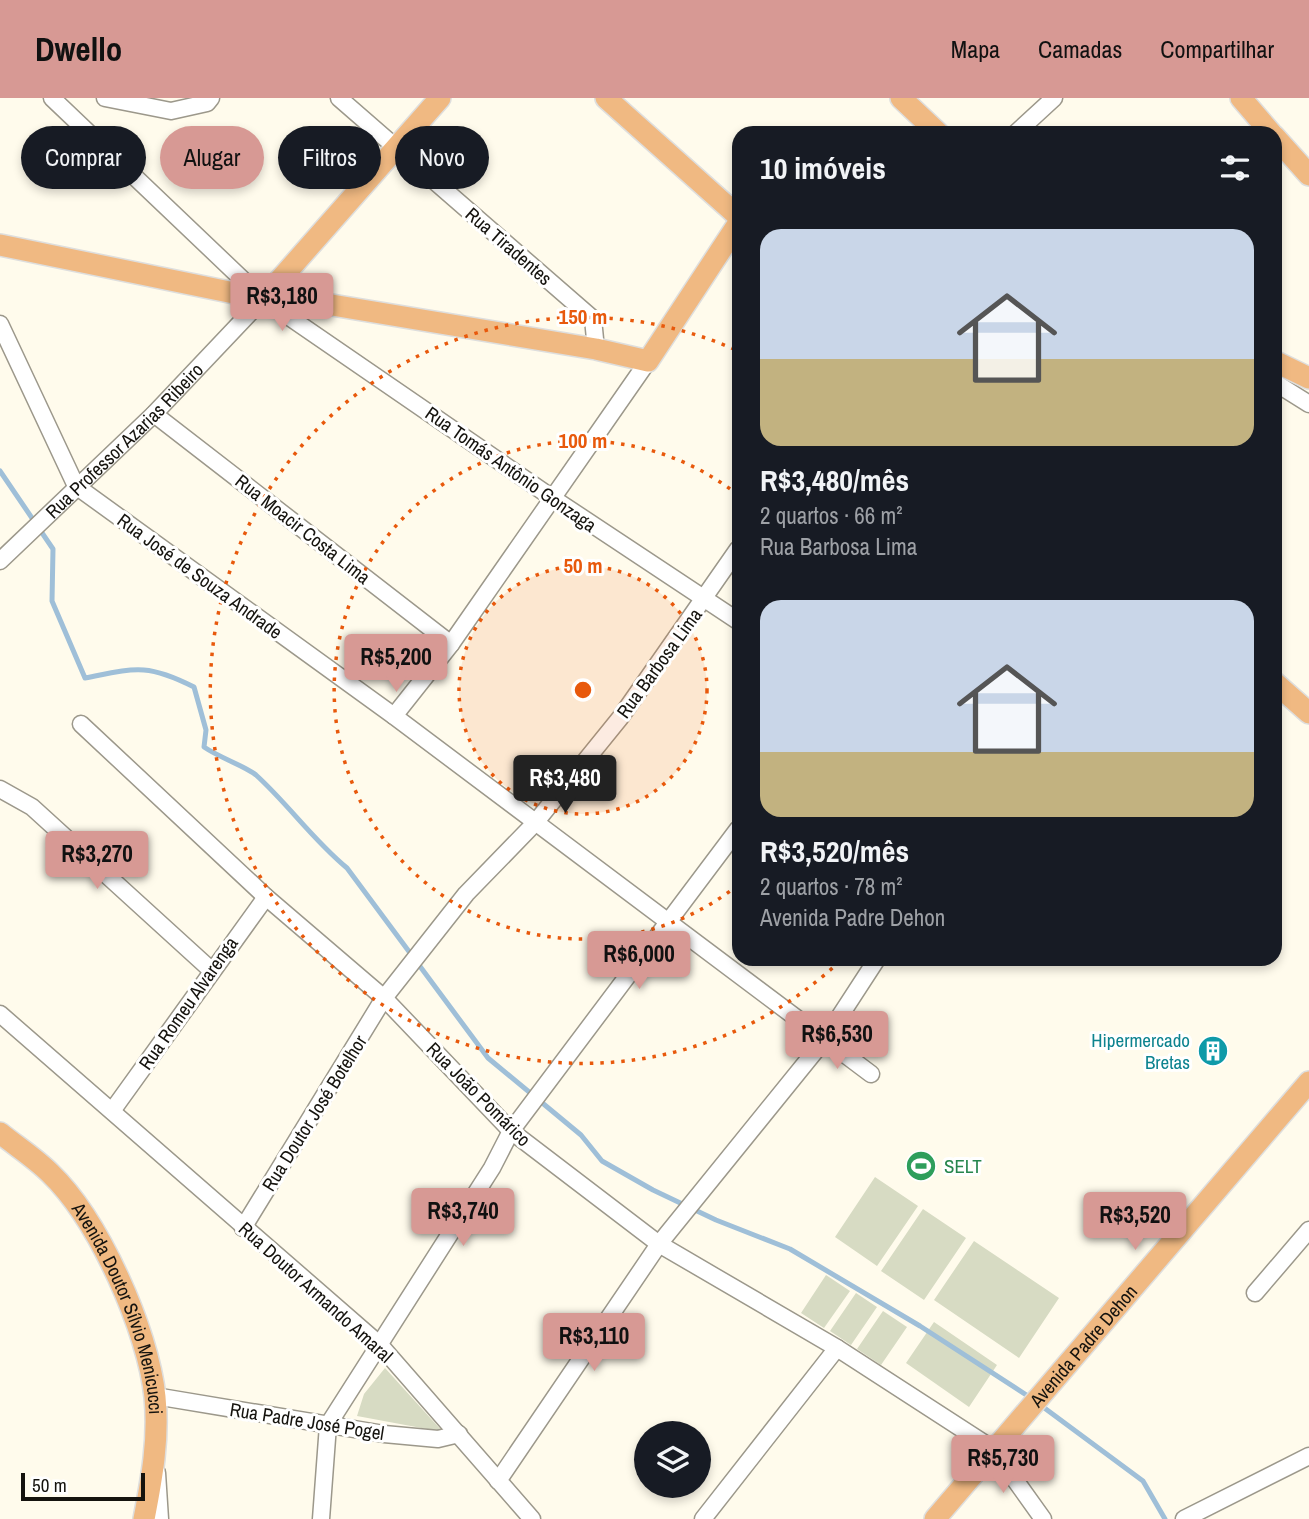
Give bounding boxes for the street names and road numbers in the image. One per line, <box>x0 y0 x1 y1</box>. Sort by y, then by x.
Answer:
street label: Rua Tiradentes <box>460 201 558 291</box>
street label: Rua Professor Azarias Ribeiro <box>40 357 209 524</box>
street label: Rua Tomás Antônio Gonzaga <box>420 400 602 538</box>
street label: Rua Moacir Costa Lima <box>230 468 376 590</box>
street label: Rua José de Souza Andrade <box>112 507 288 645</box>
street label: Rua Barbosa Lima <box>610 603 708 723</box>
street label: Rua Romeu Alvarenga <box>132 931 244 1075</box>
street label: Rua Doutor José Botelhor <box>255 1029 373 1196</box>
street label: Rua João Pomárico <box>421 1036 537 1152</box>
street label: Avenida Doutor Sílvio Menicucci <box>65 1196 169 1415</box>
street label: Rua Doutor Armando Amaral <box>233 1216 399 1368</box>
street label: Avenida Padre Dehon <box>1023 1279 1143 1413</box>
street label: Rua Padre José Pogel <box>228 1396 386 1446</box>

